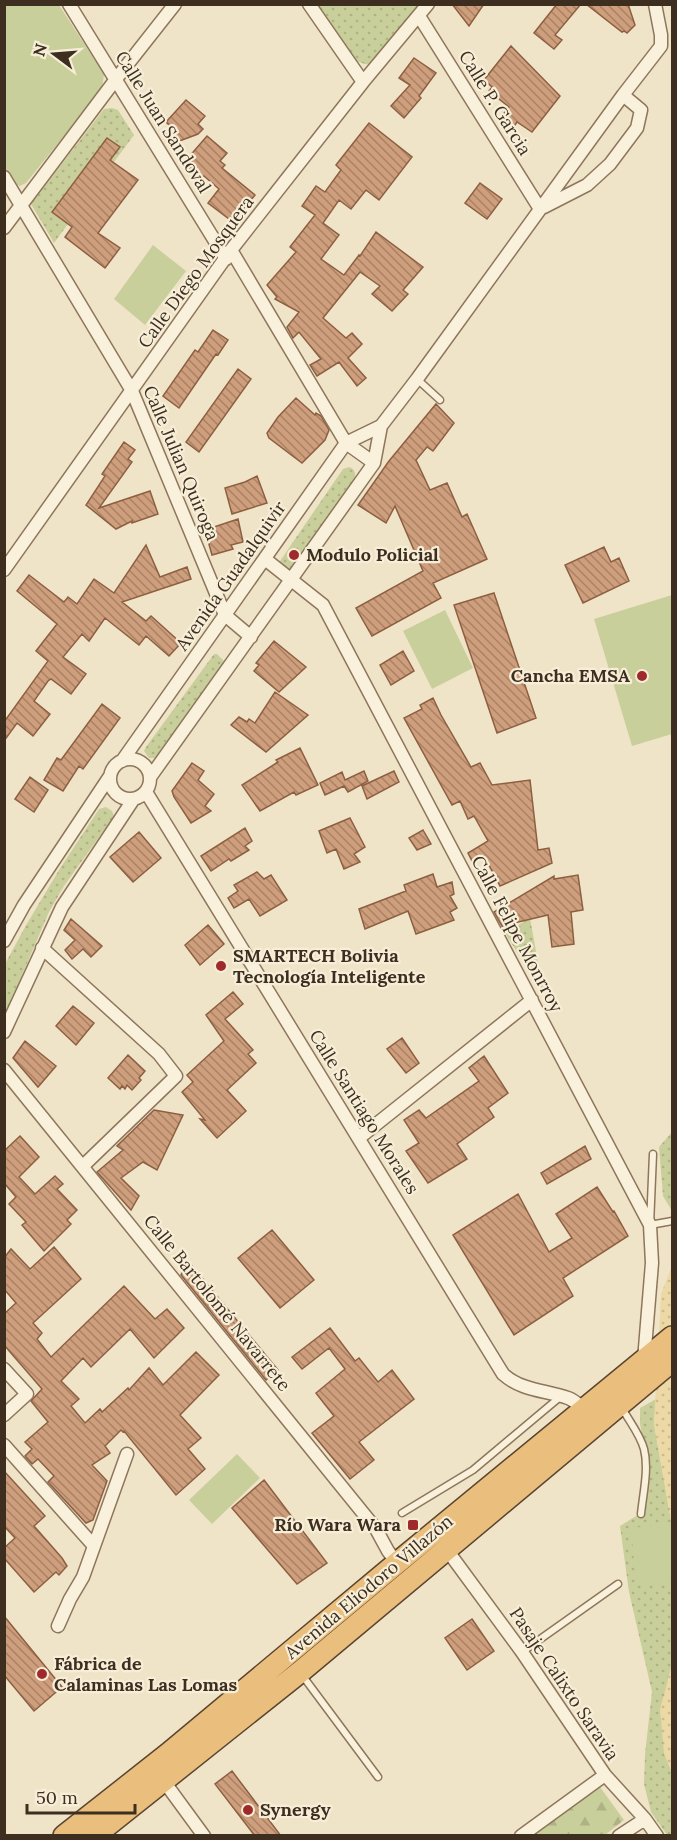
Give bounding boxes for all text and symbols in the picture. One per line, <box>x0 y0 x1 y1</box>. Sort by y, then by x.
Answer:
north arrow <box>24 24 84 84</box>
text: N <box>28 41 51 59</box>
street label: Calle Juan Sandoval <box>110 46 216 197</box>
street label: Calle P. Garcia <box>454 46 537 159</box>
street label: Calle Diego Mosquera <box>133 191 259 352</box>
street label: Calle Julian Quiroga <box>138 382 224 544</box>
street label: Avenida Guadalquivir <box>170 496 291 656</box>
place label: Modulo Policial <box>306 543 439 566</box>
marker: Modulo Policial <box>287 548 301 562</box>
place label: Cancha EMSA <box>511 664 630 687</box>
marker: Cancha EMSA <box>635 669 649 683</box>
street label: Calle Felipe Monrroy <box>466 852 569 1016</box>
place label: SMARTECH Bolivia Tecnología Inteligente <box>233 944 426 988</box>
marker: SMARTECH Bolivia Tecnología Inteligente <box>214 959 228 973</box>
street label: Calle Santiago Morales <box>304 1025 424 1198</box>
street label: Calle Bartolomé Navarrete <box>139 1210 296 1396</box>
street label: Avenida Eliodoro Villazón <box>279 1509 458 1664</box>
place label: Río Wara Wara <box>274 1513 402 1536</box>
marker: Río Wara Wara <box>406 1518 420 1532</box>
street label: Pasaje Calixto Saravia <box>505 1603 624 1765</box>
place label: Fábrica de Calaminas Las Lomas <box>54 1652 238 1696</box>
marker: Fábrica de Calaminas Las Lomas <box>35 1667 49 1681</box>
scale bar <box>27 1777 135 1815</box>
text: 50 m <box>36 1786 78 1809</box>
place label: Synergy <box>260 1798 331 1821</box>
marker: Synergy <box>241 1803 255 1817</box>

